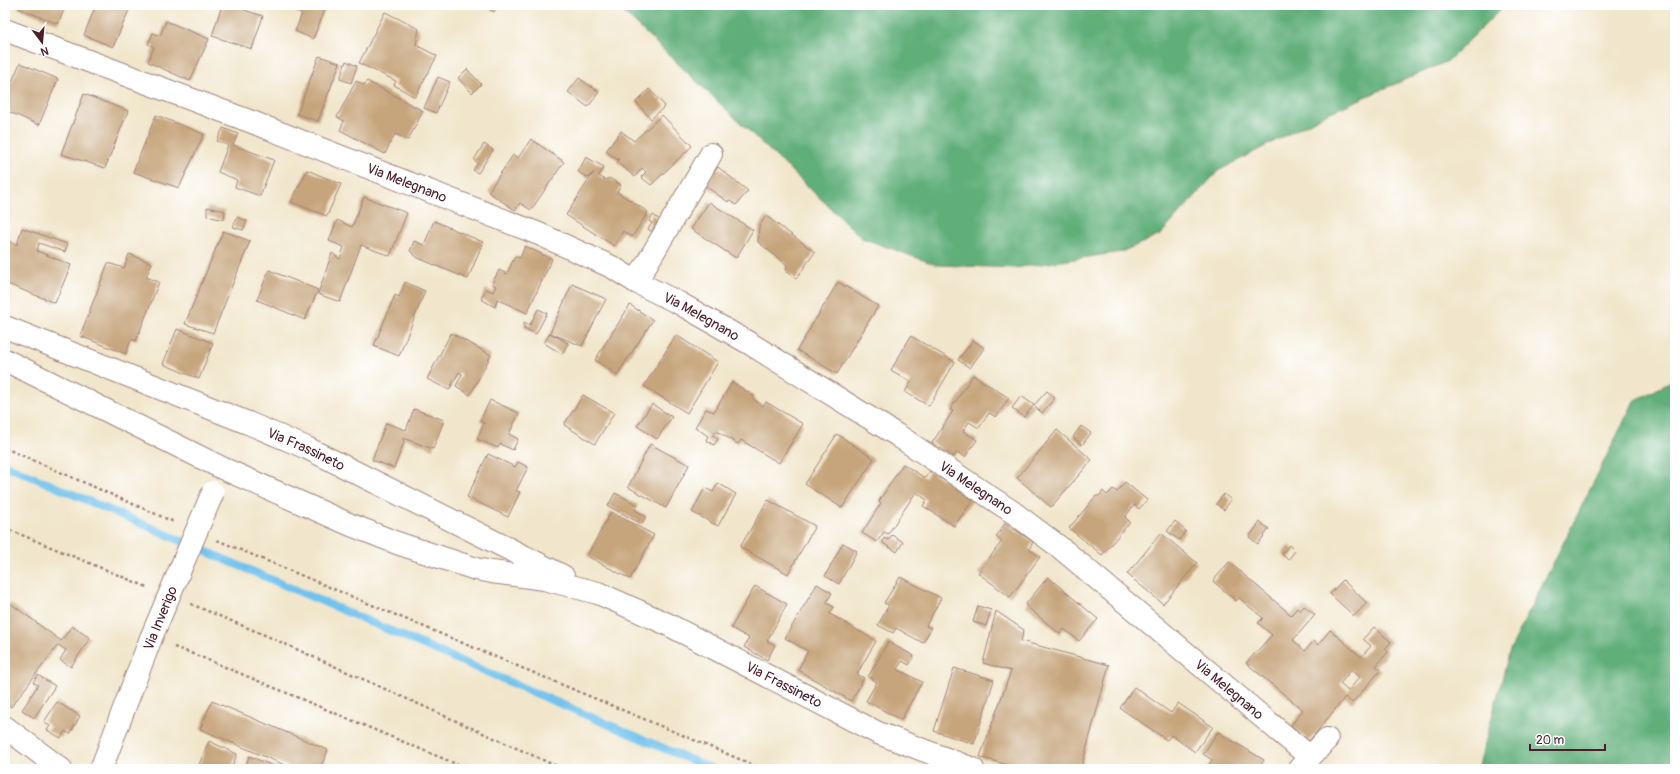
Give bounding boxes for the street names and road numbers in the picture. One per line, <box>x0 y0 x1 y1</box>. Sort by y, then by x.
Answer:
street label: Via Melegnano <box>364 160 450 206</box>
street label: Via Melegnano <box>661 289 743 345</box>
street label: Via Frassineto <box>265 424 348 475</box>
street label: Via Melegnano <box>936 458 1016 519</box>
street label: Via Inverigo <box>140 583 181 653</box>
street label: Via Melegnano <box>1191 656 1267 724</box>
street label: Via Frassineto <box>743 658 825 712</box>

